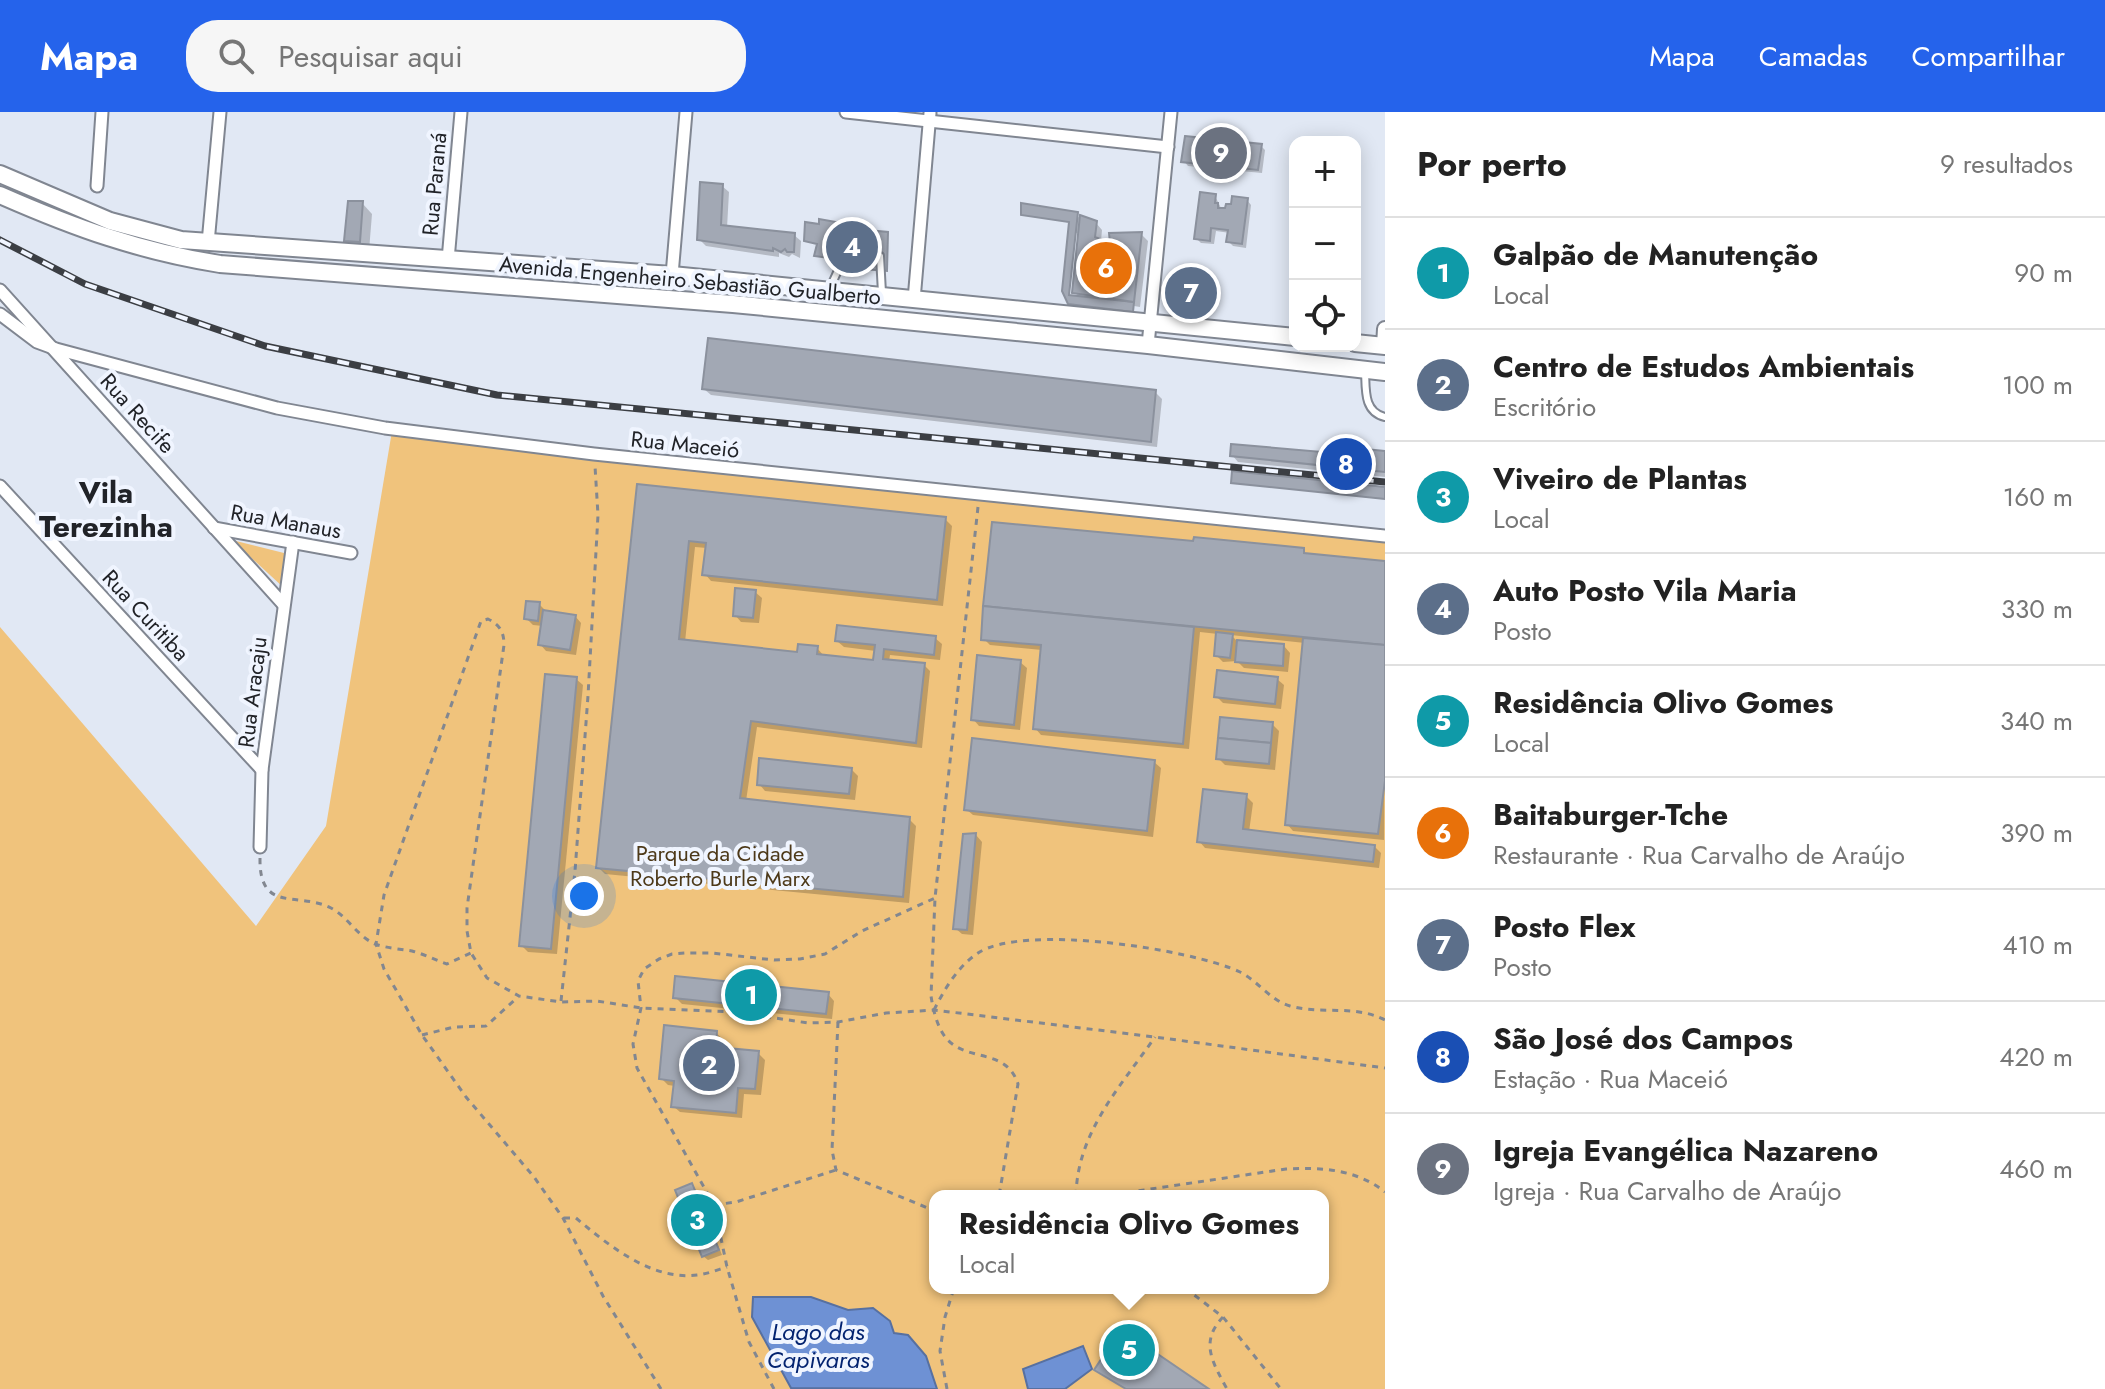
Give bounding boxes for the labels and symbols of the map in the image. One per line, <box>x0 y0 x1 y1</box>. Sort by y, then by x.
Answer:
pin: 9 <box>1195 123 1247 183</box>
street label: Rua Paraná <box>414 131 454 237</box>
pin: 4 <box>826 217 878 277</box>
pin: 6 <box>1080 238 1132 298</box>
street label: Avenida Engenheiro Sebastião Gualberto <box>498 247 882 313</box>
pin: 7 <box>1165 263 1217 323</box>
street label: Rua Recife <box>93 366 183 460</box>
street label: Rua Maceió <box>629 422 741 466</box>
pin: 8 <box>1320 434 1372 494</box>
district label: Vila Terezinha <box>39 471 173 548</box>
street label: Rua Manaus <box>228 496 344 547</box>
street label: Rua Curitiba <box>95 562 197 668</box>
street label: Rua Aracaju <box>229 635 275 749</box>
park label: Parque da Cidade Roberto Burle Marx <box>630 837 811 894</box>
your location <box>564 876 604 916</box>
pin: 1 <box>725 965 777 1025</box>
pin: 2 <box>683 1035 735 1095</box>
pin: 3 <box>671 1190 723 1250</box>
water label: Lago das Capivaras <box>767 1314 870 1377</box>
pin: 5 <box>1103 1320 1155 1380</box>

